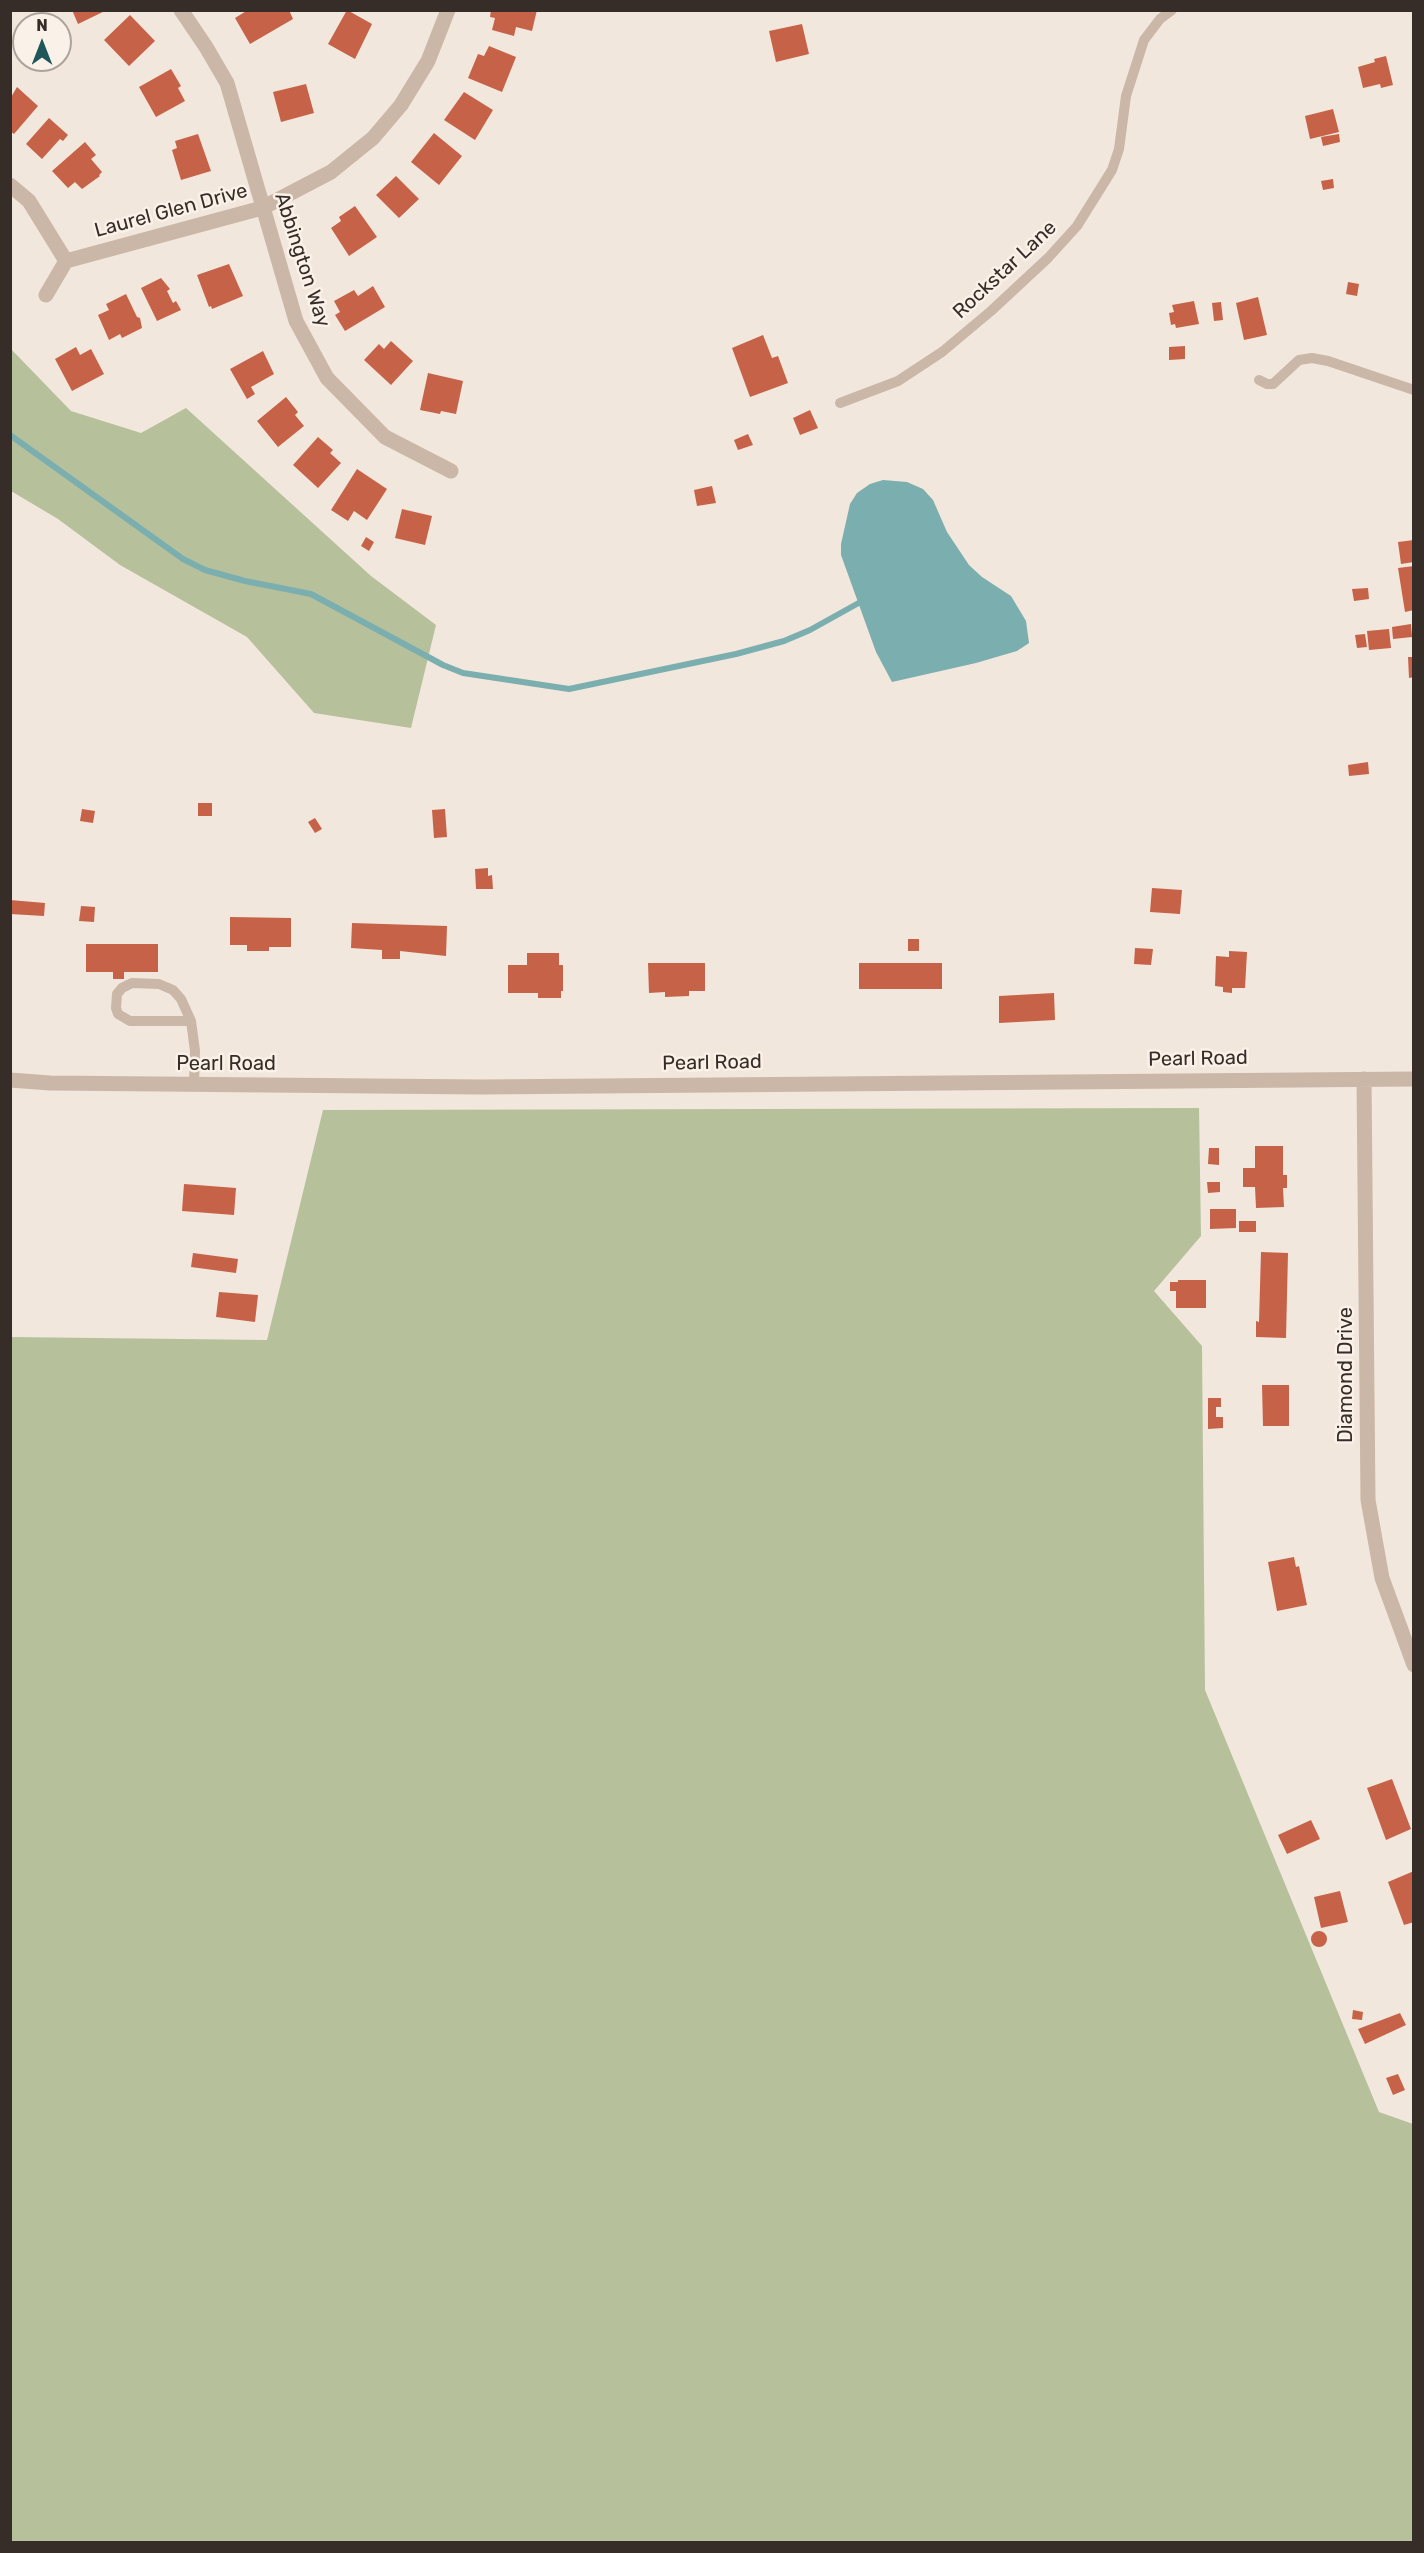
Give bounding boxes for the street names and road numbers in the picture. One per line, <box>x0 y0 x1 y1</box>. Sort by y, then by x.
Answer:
street label: Laurel Glen Drive <box>92 179 250 243</box>
street label: Abbington Way <box>269 190 335 330</box>
street label: Rockstar Lane <box>948 216 1062 324</box>
street label: Pearl Road <box>1148 1046 1248 1072</box>
street label: Pearl Road <box>662 1050 762 1076</box>
street label: Pearl Road <box>176 1052 276 1076</box>
street label: Diamond Drive <box>1334 1307 1358 1443</box>

